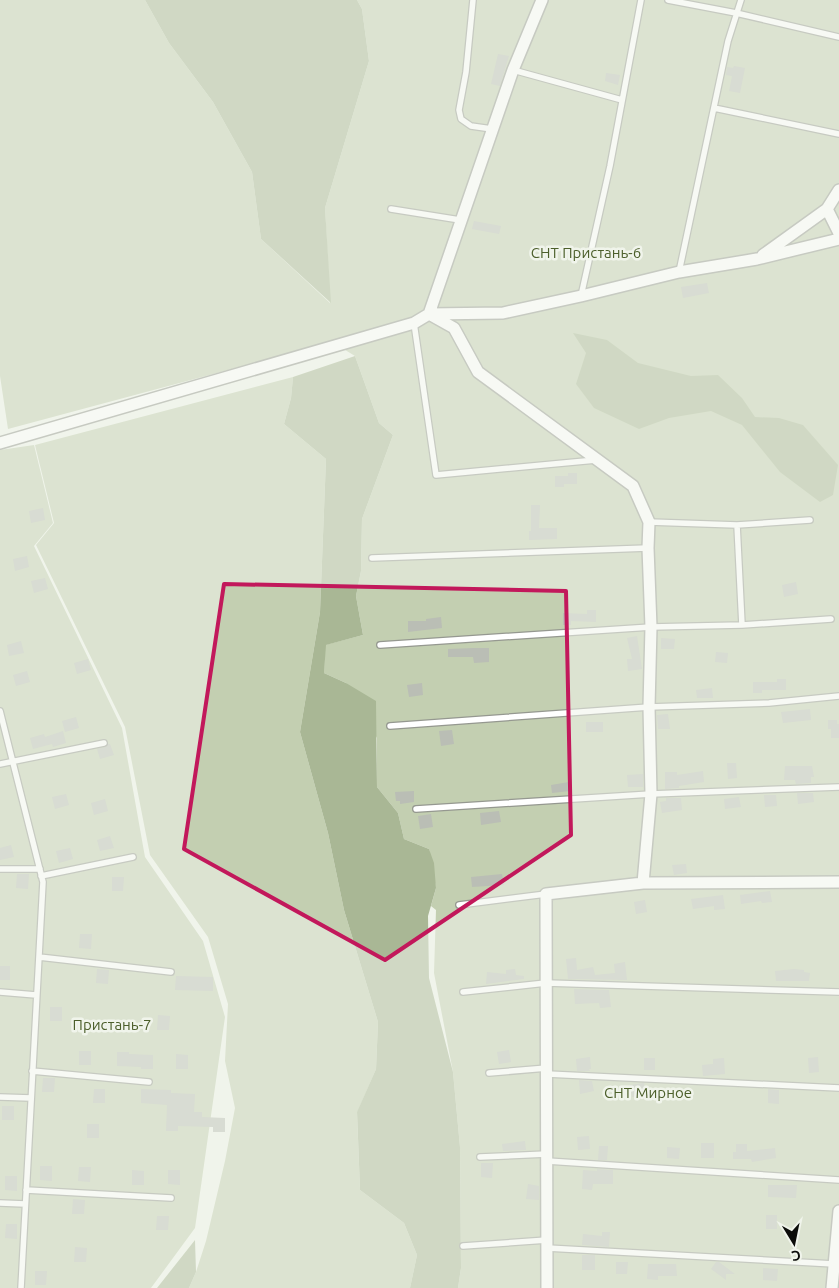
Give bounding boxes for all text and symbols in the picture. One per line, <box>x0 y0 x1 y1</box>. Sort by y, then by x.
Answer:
park label: СНТ Пристань-6 <box>531 244 641 261</box>
park label: Пристань-7 <box>73 1016 151 1033</box>
park label: СНТ Мирное <box>604 1084 692 1101</box>
north arrow <box>769 1218 819 1268</box>
text: С <box>790 1247 802 1264</box>

